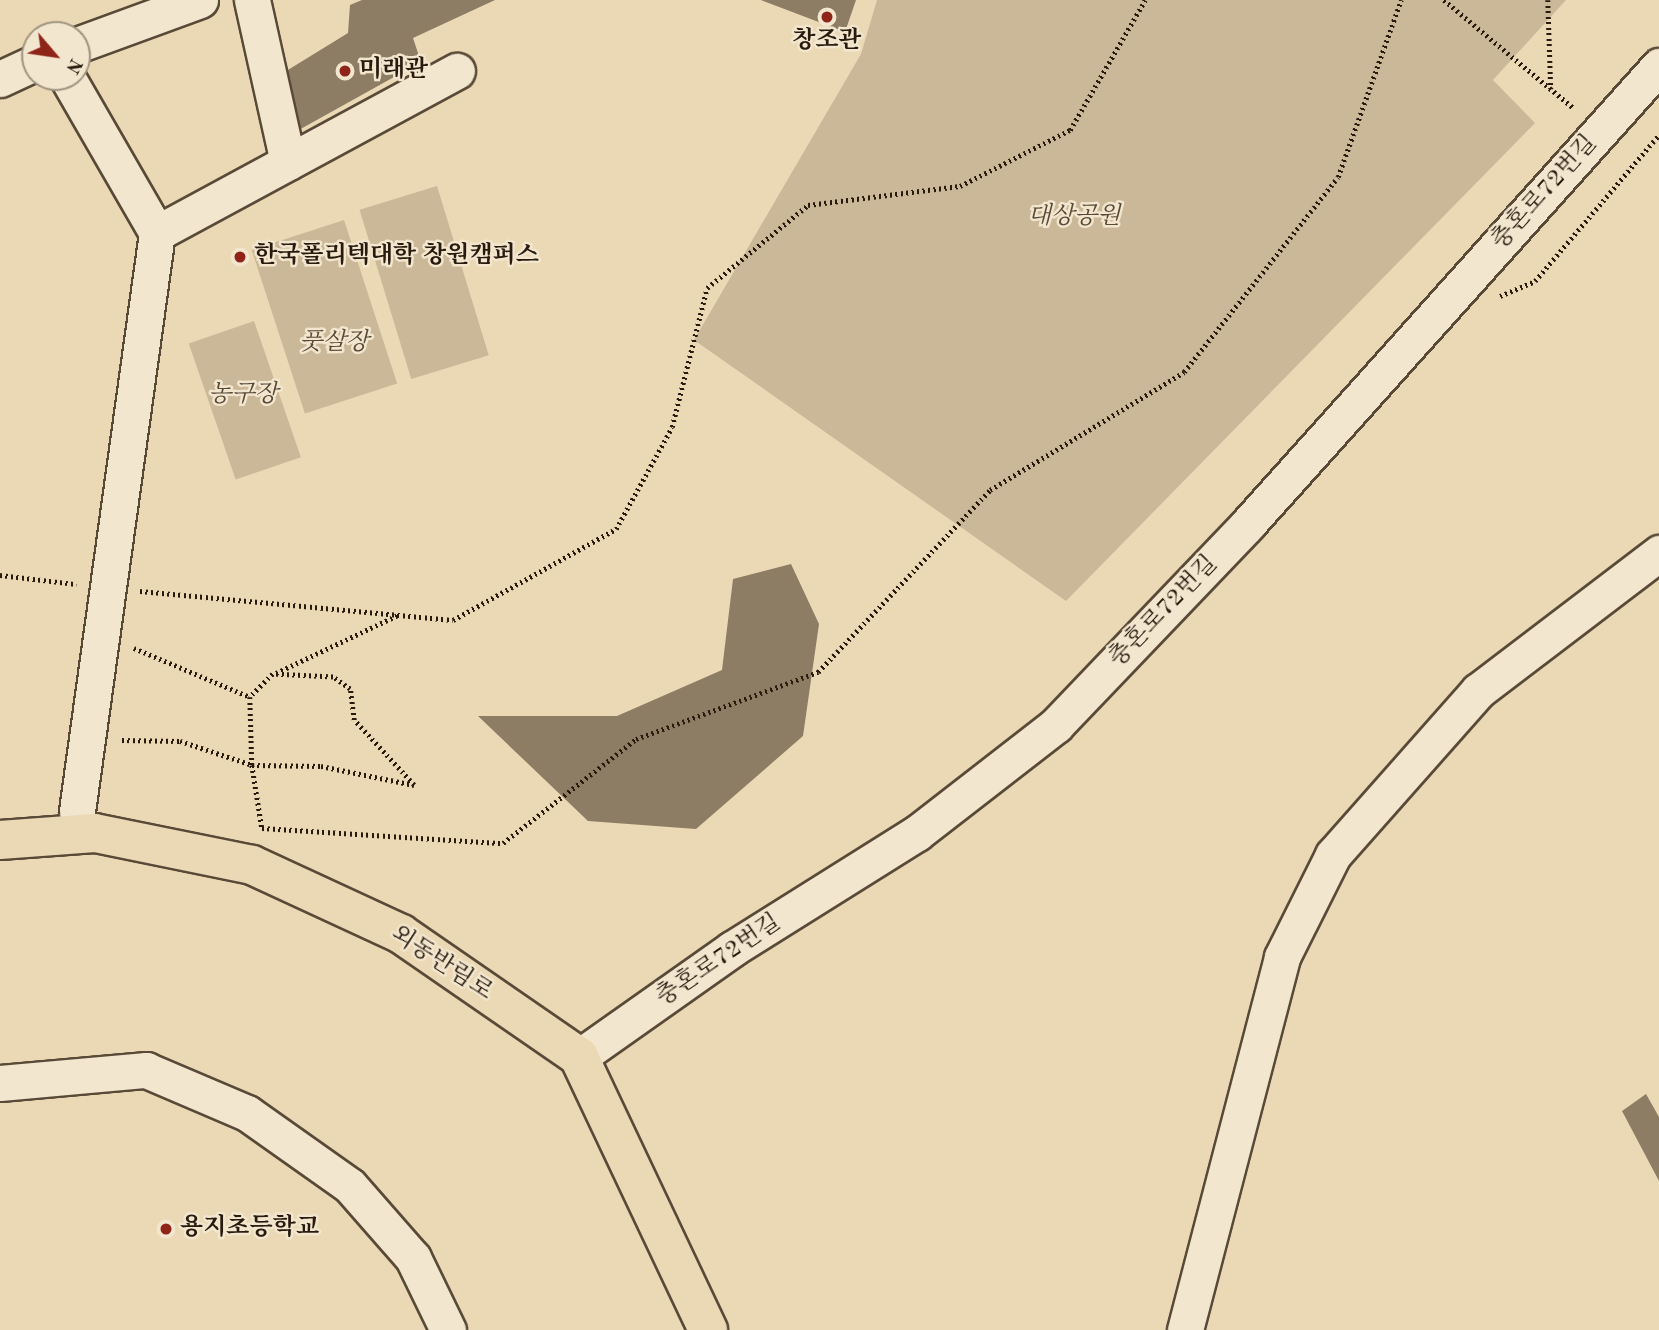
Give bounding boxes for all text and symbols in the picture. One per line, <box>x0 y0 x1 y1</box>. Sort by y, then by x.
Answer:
marker: 창조관 <box>819 9 835 25</box>
north arrow <box>21 21 91 91</box>
place label: 창조관 <box>792 28 862 56</box>
text: N <box>61 54 85 76</box>
place label: 미래관 <box>359 57 429 85</box>
marker: 미래관 <box>337 63 353 79</box>
street label: 충혼로72번길 <box>1486 130 1604 256</box>
park label: 대상공원 <box>1028 204 1120 232</box>
place label: 한국폴리텍대학 창원캠퍼스 <box>254 243 539 271</box>
marker: 한국폴리텍대학 창원캠퍼스 <box>232 249 248 265</box>
park label: 풋살장 <box>299 330 369 358</box>
park label: 농구장 <box>208 382 278 410</box>
street label: 충혼로72번길 <box>1104 550 1224 674</box>
street label: 충혼로72번길 <box>651 909 787 1013</box>
street label: 외동반림로 <box>385 920 497 1008</box>
place label: 용지초등학교 <box>180 1215 319 1243</box>
marker: 용지초등학교 <box>158 1221 174 1237</box>

